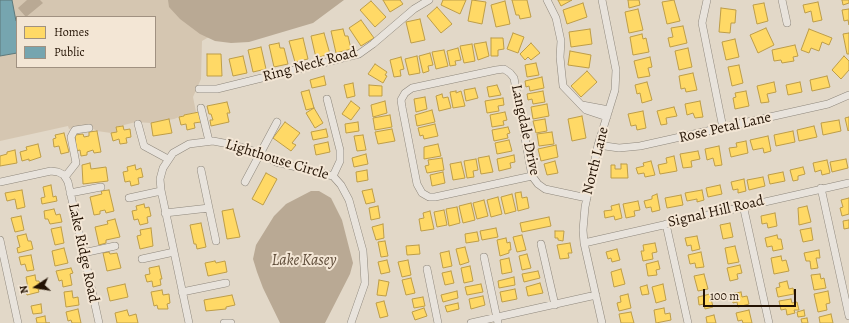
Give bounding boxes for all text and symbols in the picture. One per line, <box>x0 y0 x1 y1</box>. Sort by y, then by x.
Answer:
legend <box>16 16 156 68</box>
text: Homes <box>54 24 89 40</box>
text: Public <box>54 44 85 60</box>
street label: Ring Neck Road <box>261 44 359 86</box>
street label: Langdale Drive <box>507 83 543 177</box>
street label: Rose Petal Lane <box>677 109 773 147</box>
street label: North Lane <box>579 125 613 197</box>
street label: Lighthouse Circle <box>223 136 331 184</box>
street label: Signal Hill Road <box>666 192 766 232</box>
street label: Lake Ridge Road <box>64 202 102 304</box>
water label: Lake Kasey <box>271 251 337 271</box>
north arrow <box>16 267 56 307</box>
scale bar <box>705 281 798 307</box>
text: N <box>16 284 32 295</box>
text: 100 m <box>710 288 739 304</box>

